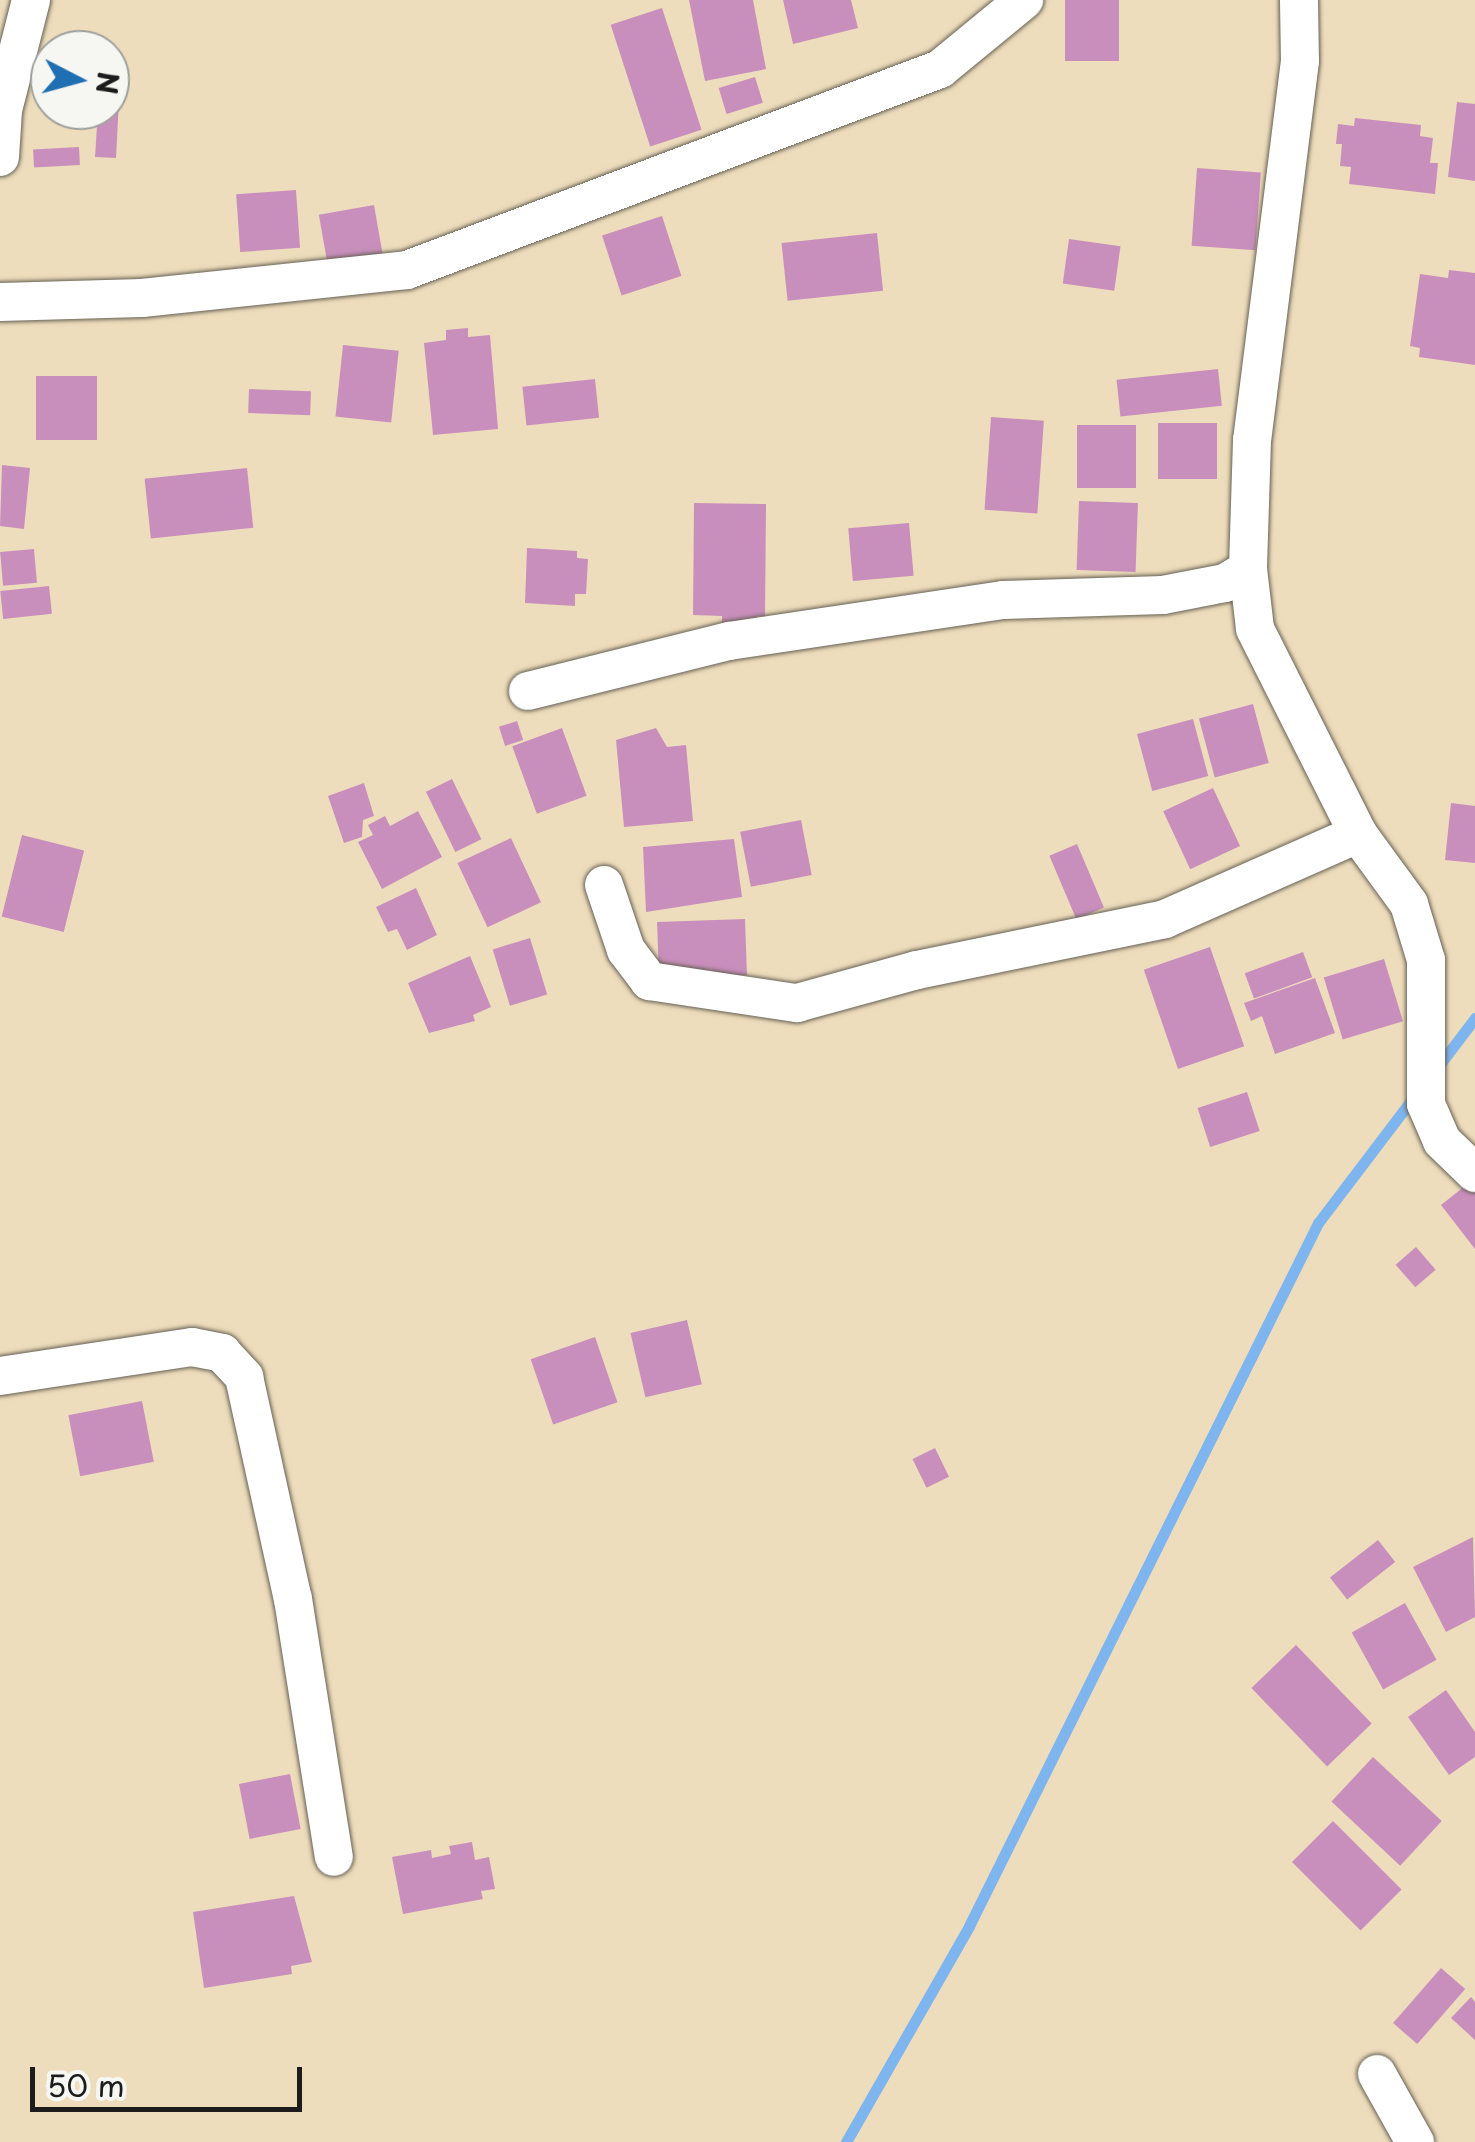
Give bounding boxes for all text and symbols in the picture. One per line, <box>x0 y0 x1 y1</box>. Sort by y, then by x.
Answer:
north arrow <box>30 30 130 130</box>
text: N <box>86 70 131 96</box>
scale bar <box>35 2047 308 2109</box>
text: 50 m <box>47 2062 125 2107</box>

